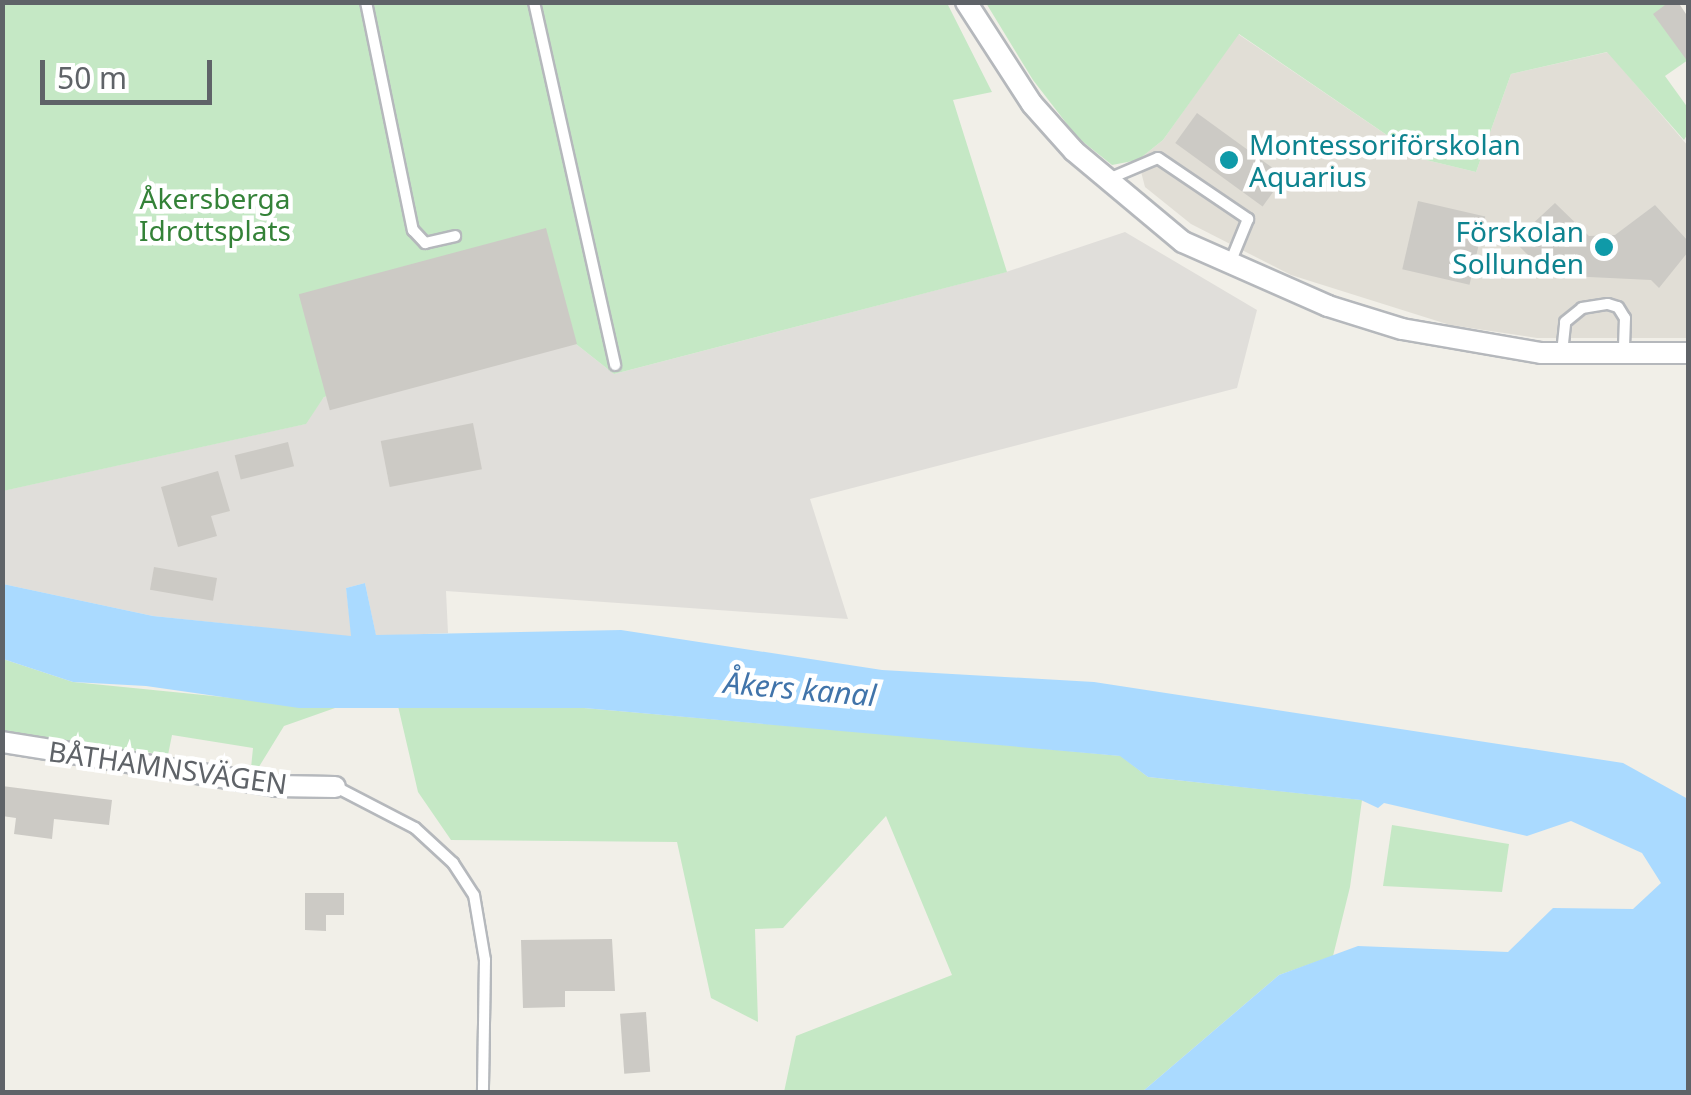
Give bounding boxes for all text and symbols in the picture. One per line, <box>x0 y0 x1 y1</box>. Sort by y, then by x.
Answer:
scale bar <box>45 40 218 102</box>
text: 50 m <box>57 57 127 98</box>
place label: Montessoriförskolan Aquarius <box>1249 127 1521 193</box>
marker: Montessoriförskolan Aquarius <box>1218 149 1240 171</box>
park label: Åkersberga Idrottsplats <box>139 181 291 247</box>
place label: Förskolan Sollunden <box>1452 214 1584 280</box>
marker: Förskolan Sollunden <box>1593 236 1615 258</box>
water label: Åkers kanal <box>722 664 878 714</box>
street label: BÅTHAMNSVÄGEN <box>47 734 289 800</box>

